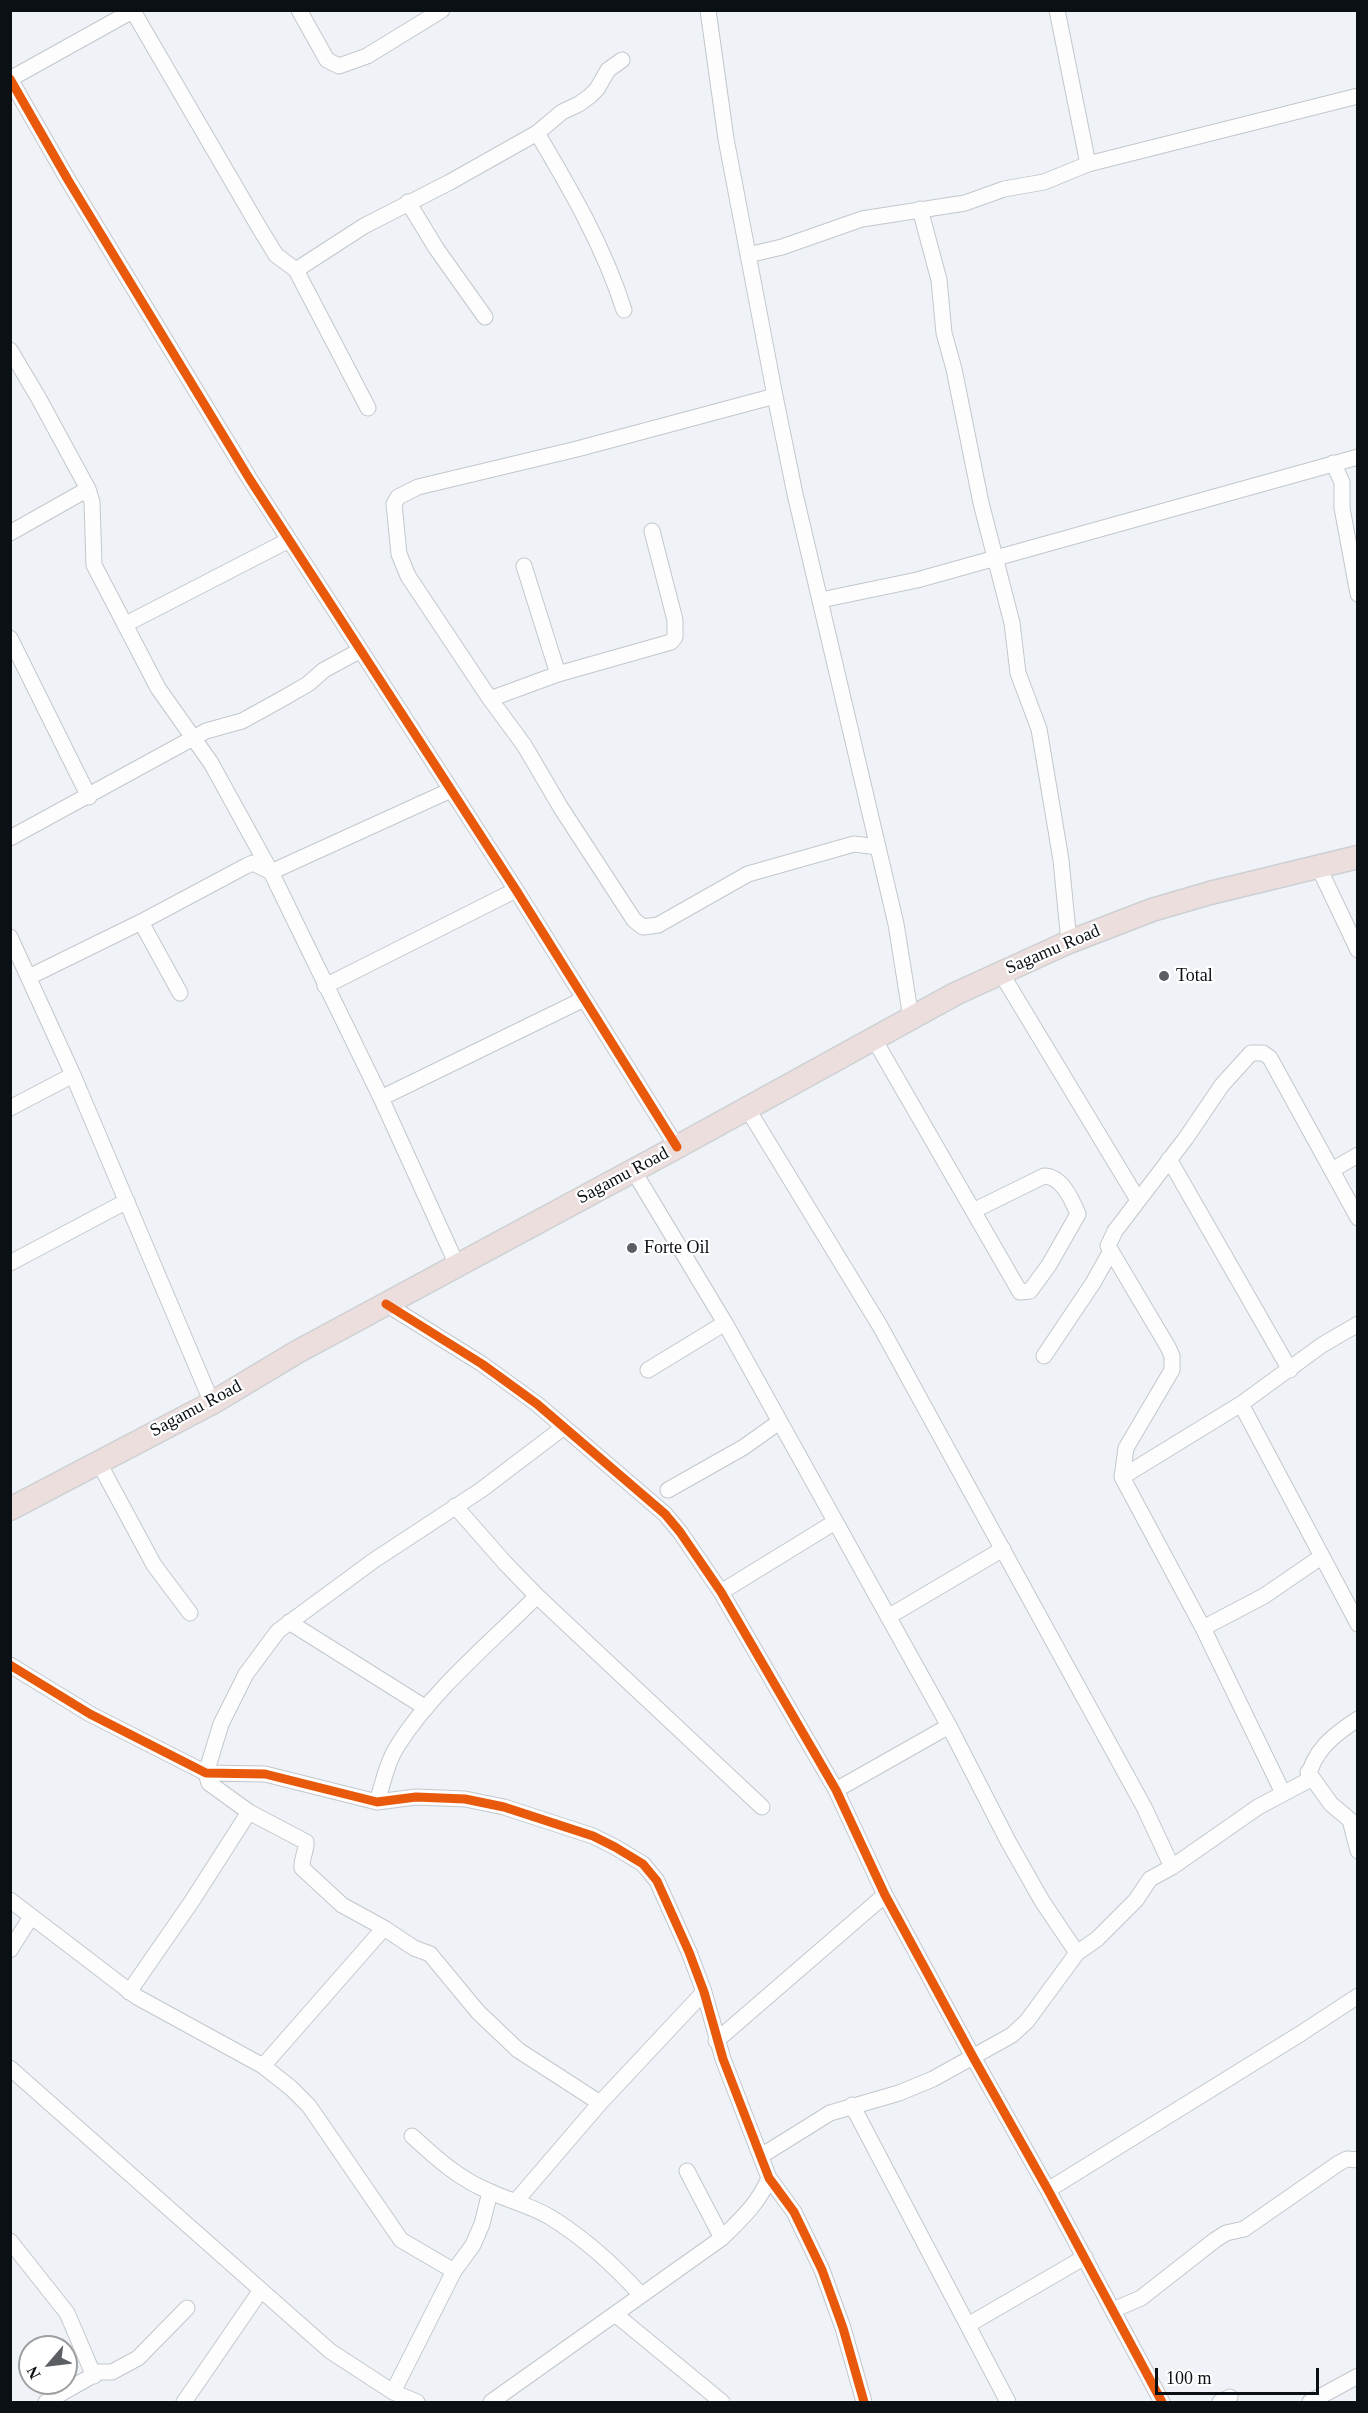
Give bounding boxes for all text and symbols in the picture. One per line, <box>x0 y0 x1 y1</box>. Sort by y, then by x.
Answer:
street label: Sagamu Road <box>1003 920 1103 980</box>
place label: Total <box>1176 965 1213 987</box>
marker: Total <box>1157 969 1171 983</box>
street label: Sagamu Road <box>574 1143 672 1209</box>
place label: Forte Oil <box>644 1237 709 1259</box>
marker: Forte Oil <box>625 1241 639 1255</box>
street label: Sagamu Road <box>147 1376 245 1442</box>
north arrow <box>18 2335 78 2395</box>
scale bar <box>1158 2356 1322 2394</box>
text: N <box>23 2364 44 2382</box>
text: 100 m <box>1166 2368 1212 2388</box>

